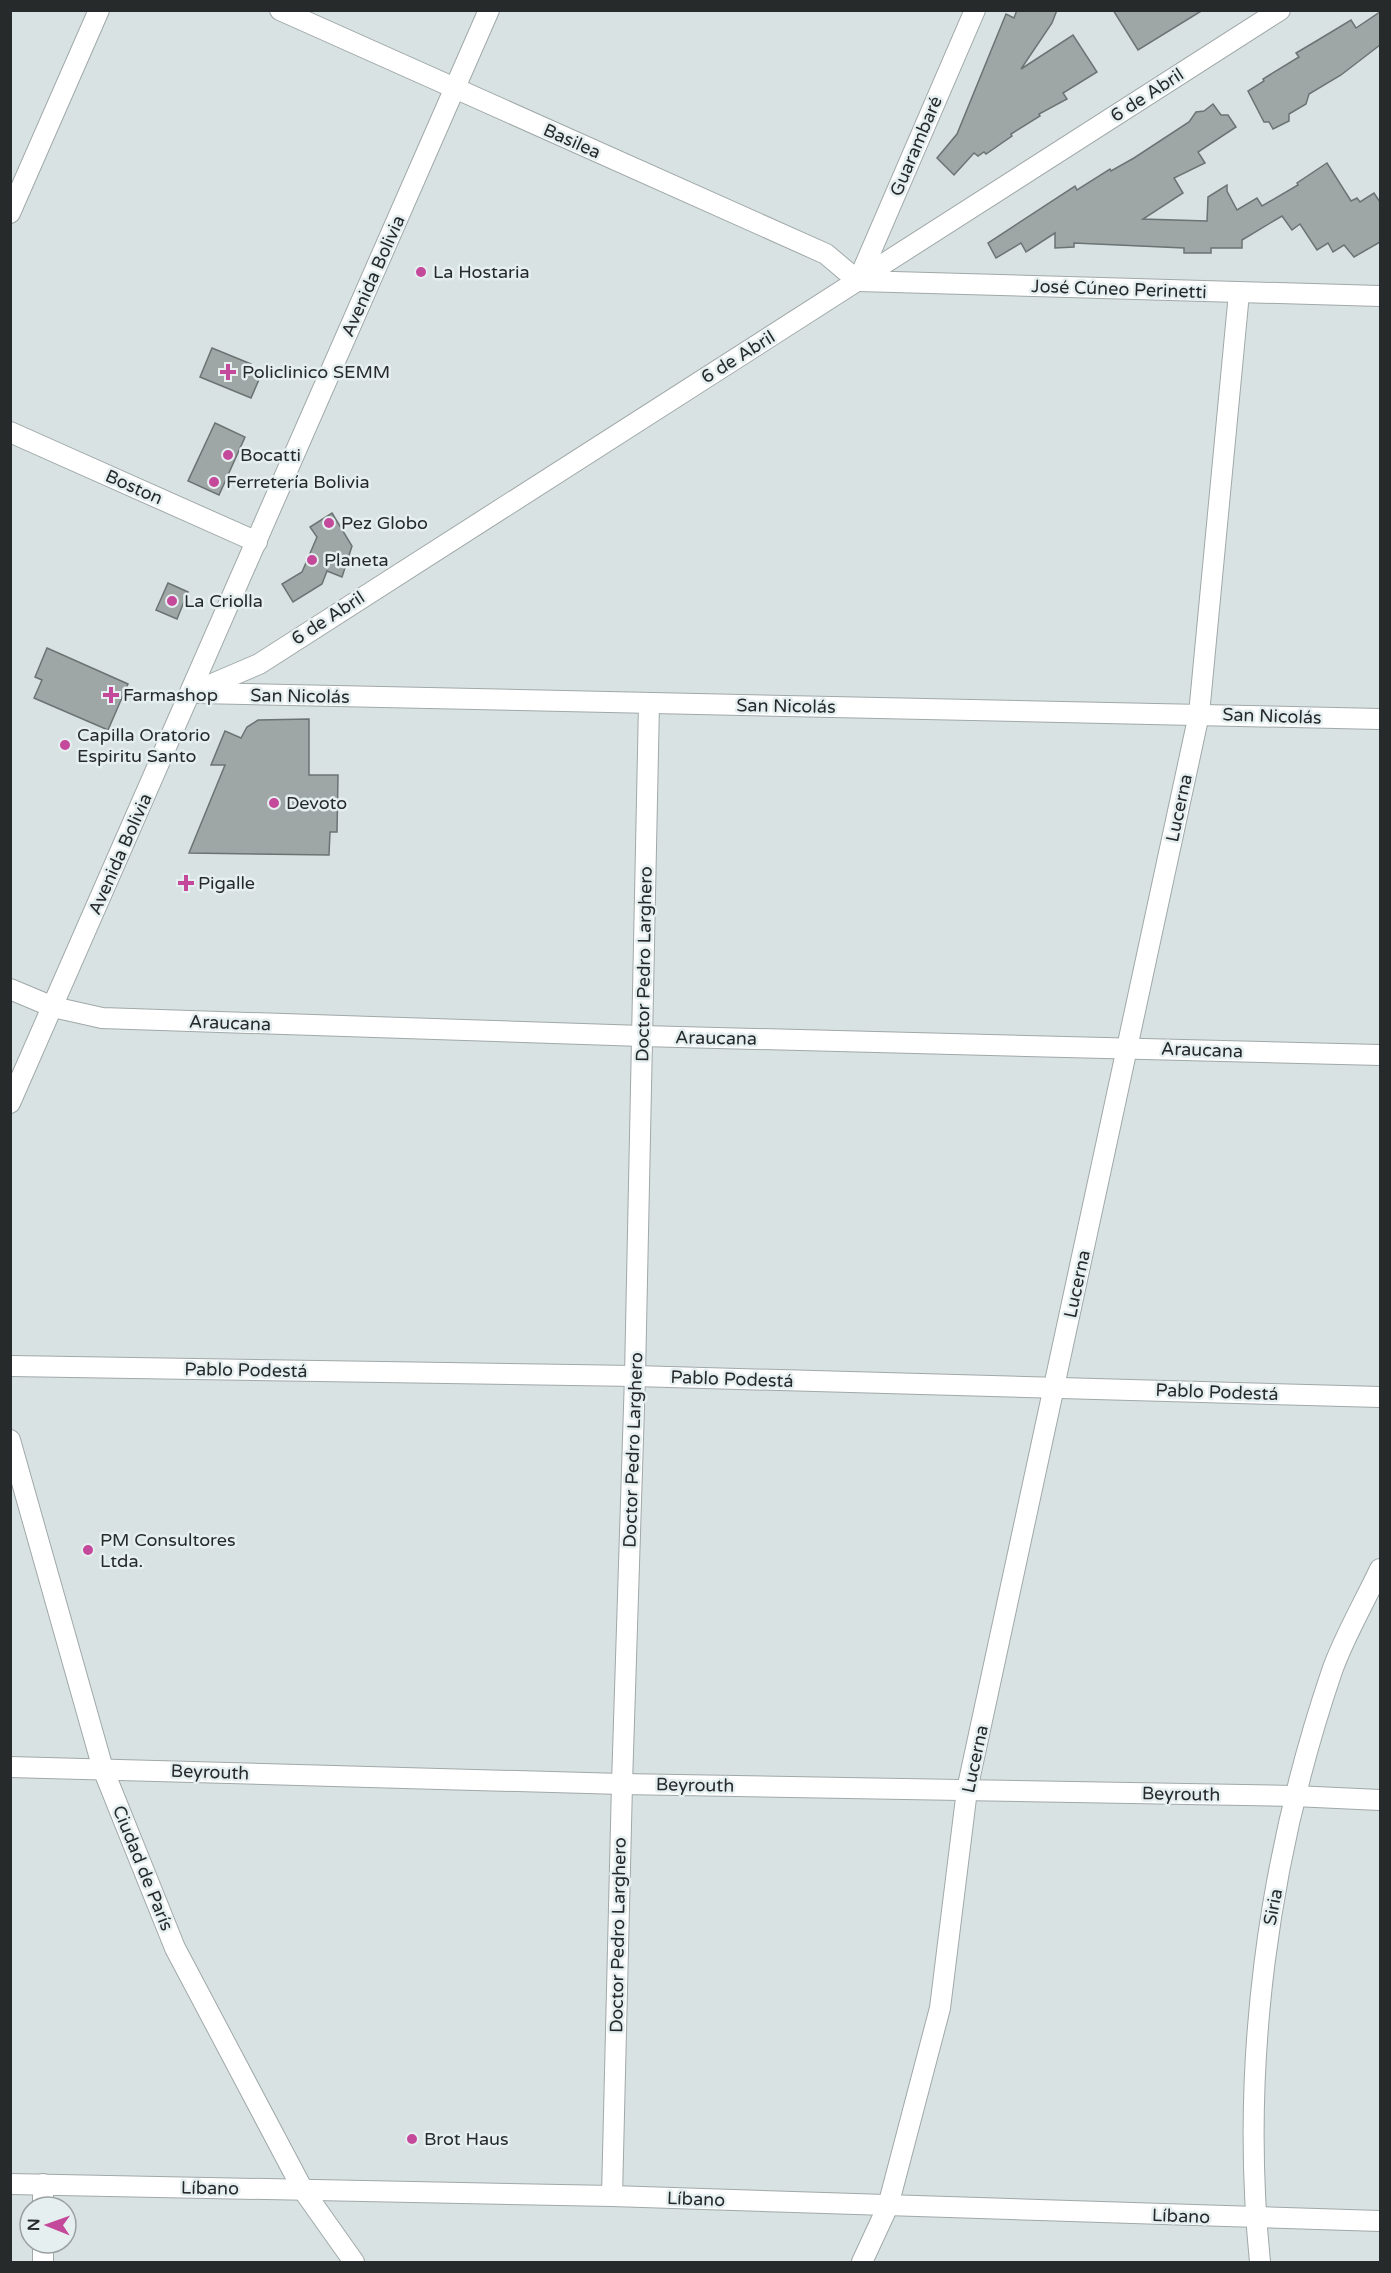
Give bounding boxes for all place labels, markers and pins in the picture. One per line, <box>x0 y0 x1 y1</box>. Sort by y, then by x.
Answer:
place label: La Hostaria <box>433 261 530 283</box>
marker: La Hostaria <box>414 265 428 279</box>
place label: Policlinico SEMM <box>242 361 390 383</box>
marker: Policlinico SEMM <box>219 363 237 381</box>
place label: Bocatti <box>240 444 301 466</box>
marker: Bocatti <box>221 448 235 462</box>
place label: Ferretería Bolivia <box>226 471 370 493</box>
marker: Ferretería Bolivia <box>207 475 221 489</box>
place label: Pez Globo <box>341 512 428 534</box>
marker: Pez Globo <box>322 516 336 530</box>
place label: Planeta <box>324 549 389 571</box>
marker: Planeta <box>305 553 319 567</box>
place label: La Criolla <box>184 590 263 612</box>
marker: La Criolla <box>165 594 179 608</box>
place label: Farmashop <box>123 684 218 706</box>
marker: Farmashop <box>104 688 118 702</box>
place label: Capilla Oratorio Espiritu Santo <box>77 724 211 767</box>
marker: Capilla Oratorio Espiritu Santo <box>58 738 72 752</box>
place label: Devoto <box>286 792 347 814</box>
marker: Devoto <box>267 796 281 810</box>
place label: Pigalle <box>198 872 255 894</box>
marker: Pigalle <box>179 876 193 890</box>
place label: PM Consultores Ltda. <box>100 1529 236 1572</box>
marker: PM Consultores Ltda. <box>81 1543 95 1557</box>
place label: Brot Haus <box>424 2128 509 2150</box>
marker: Brot Haus <box>405 2132 419 2146</box>

